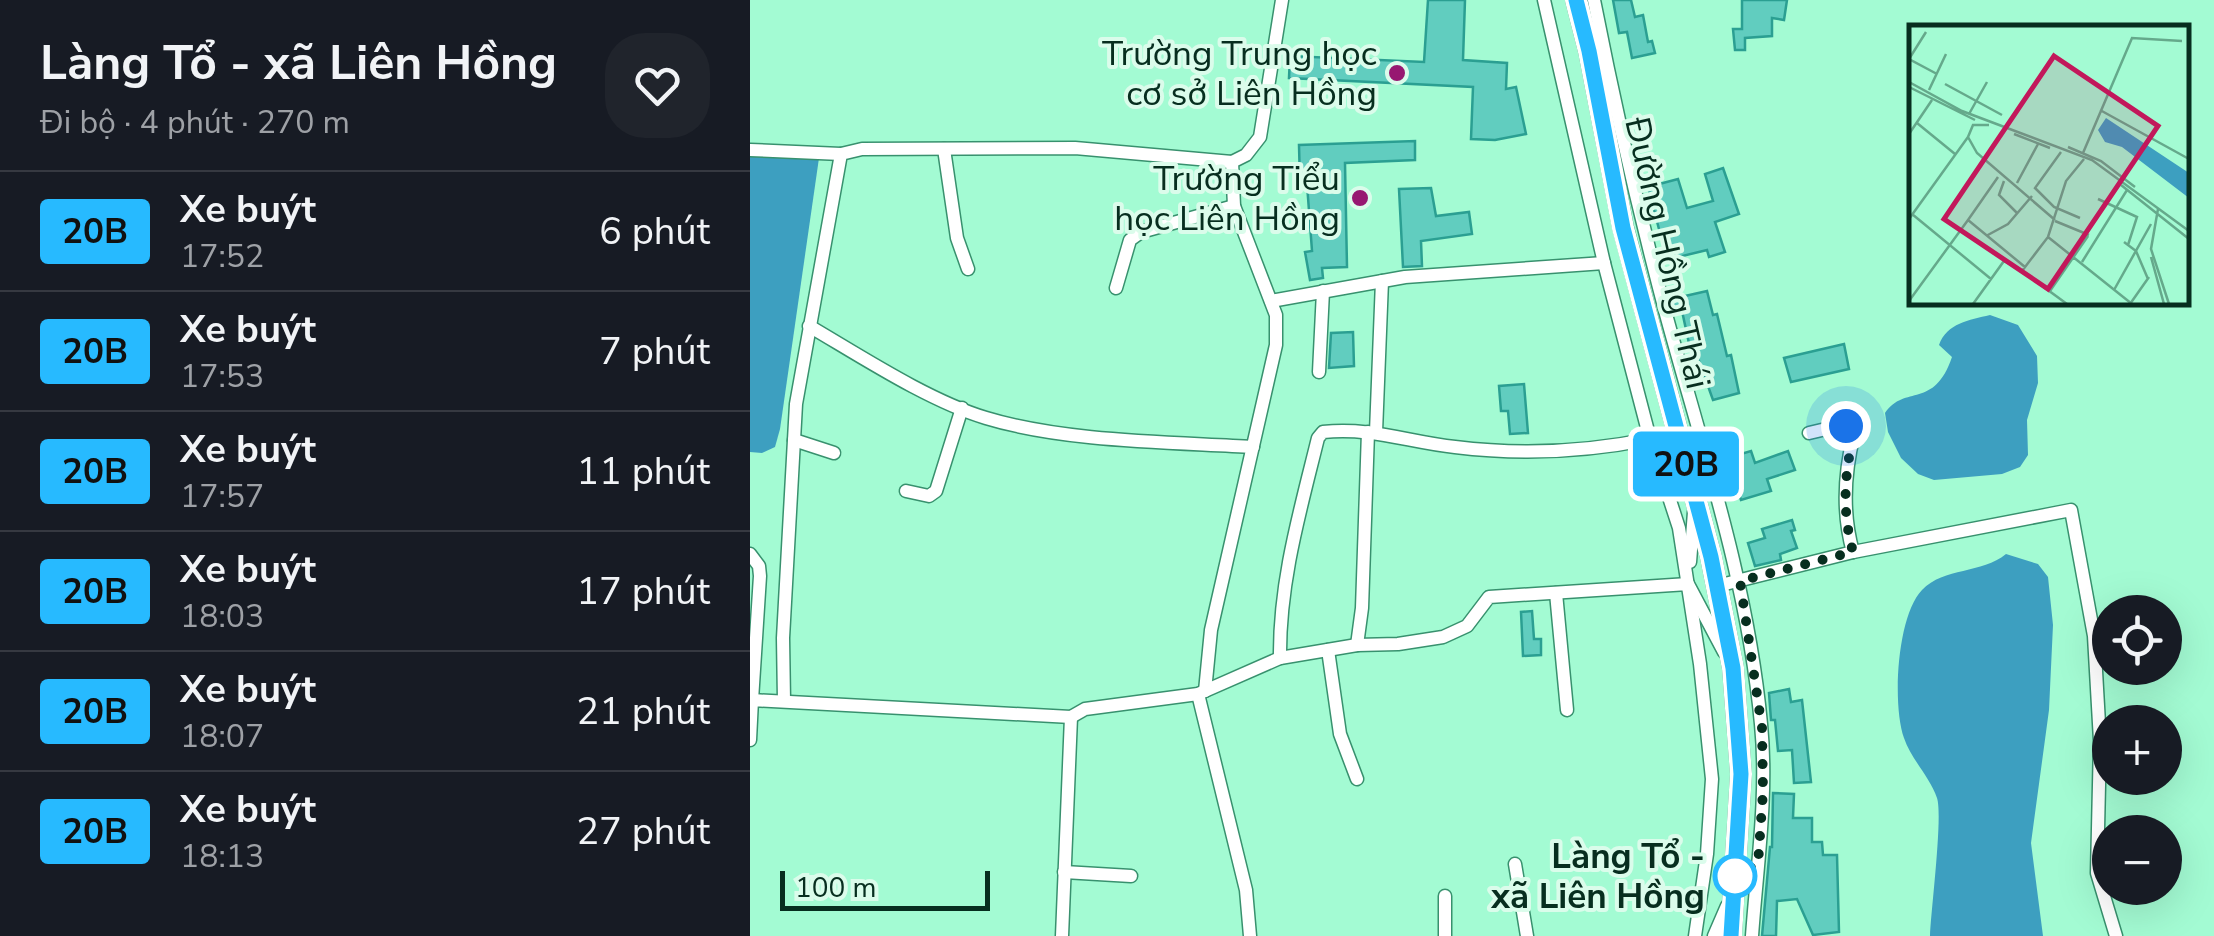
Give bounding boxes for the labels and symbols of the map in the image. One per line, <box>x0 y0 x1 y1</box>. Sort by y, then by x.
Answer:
inset map <box>1909 25 2189 305</box>
place label: Trường Trung học cơ sở Liên Hồng <box>1102 30 1377 117</box>
marker: Trường Trung học cơ sở Liên Hồng <box>1386 62 1408 84</box>
street label: Đường Hồng Thái <box>1613 112 1722 394</box>
place label: Trường Tiểu học Liên Hồng <box>1114 155 1340 242</box>
marker: Trường Tiểu học Liên Hồng <box>1349 187 1371 209</box>
your location <box>1821 401 1871 451</box>
line badge: 20B <box>1628 432 1744 496</box>
place label: Làng Tổ - xã Liên Hồng <box>1490 833 1705 920</box>
marker: Làng Tổ - xã Liên Hồng <box>1714 855 1756 897</box>
scale bar <box>780 866 990 910</box>

